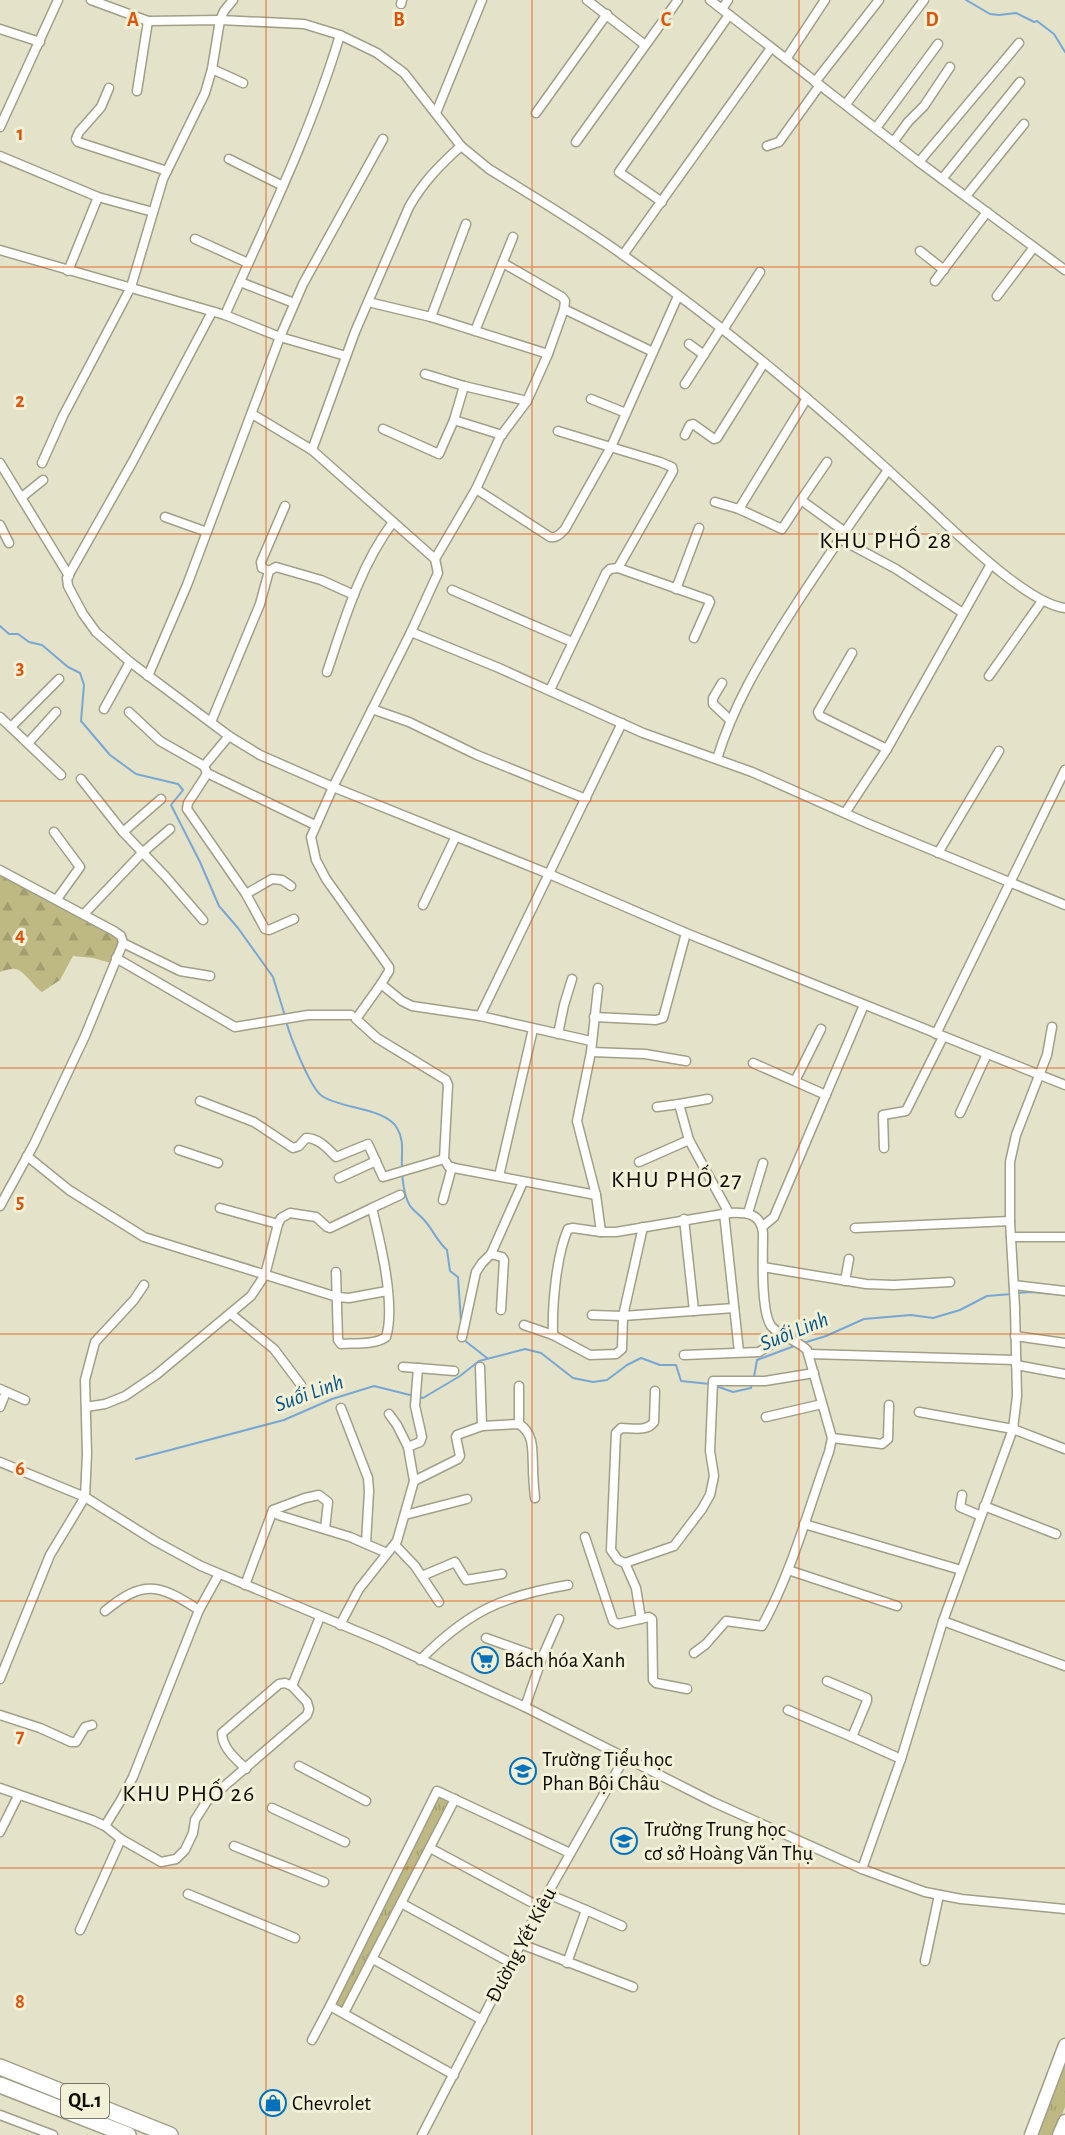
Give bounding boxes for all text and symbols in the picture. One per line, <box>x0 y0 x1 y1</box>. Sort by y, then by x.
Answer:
text: A <box>127 10 139 30</box>
text: B <box>393 10 405 30</box>
text: C <box>661 10 672 30</box>
text: D <box>925 10 939 30</box>
text: 1 <box>16 124 24 144</box>
text: 2 <box>15 391 25 411</box>
district label: KHU PHỐ 28 <box>819 525 953 553</box>
text: 3 <box>16 658 24 678</box>
text: 4 <box>15 925 25 945</box>
district label: KHU PHỐ 27 <box>611 1164 743 1192</box>
text: 5 <box>16 1192 24 1212</box>
water label: Suối Linh <box>757 1307 831 1355</box>
water label: Suối Linh <box>272 1370 346 1416</box>
text: 6 <box>15 1459 25 1479</box>
supermarket icon: Bách hóa Xanh <box>470 1645 500 1675</box>
place label: Bách hóa Xanh <box>504 1650 625 1671</box>
text: 7 <box>16 1726 25 1746</box>
place label: Trường Tiểu học Phan Bội Châu <box>542 1748 672 1794</box>
school or university icon: Trường Tiểu học Phan Bội Châu <box>508 1756 538 1786</box>
district label: KHU PHỐ 26 <box>122 1778 256 1806</box>
place label: Trường Trung học cơ sở Hoàng Văn Thụ <box>644 1819 813 1864</box>
school or university icon: Trường Trung học cơ sở Hoàng Văn Thụ <box>609 1826 639 1856</box>
street label: Đường Yết Kiêu <box>482 1884 560 2006</box>
text: 8 <box>15 1992 25 2012</box>
road number: QL.1 <box>61 2084 109 2118</box>
shop icon: Chevrolet <box>258 2088 288 2118</box>
place label: Chevrolet <box>292 2093 371 2114</box>

